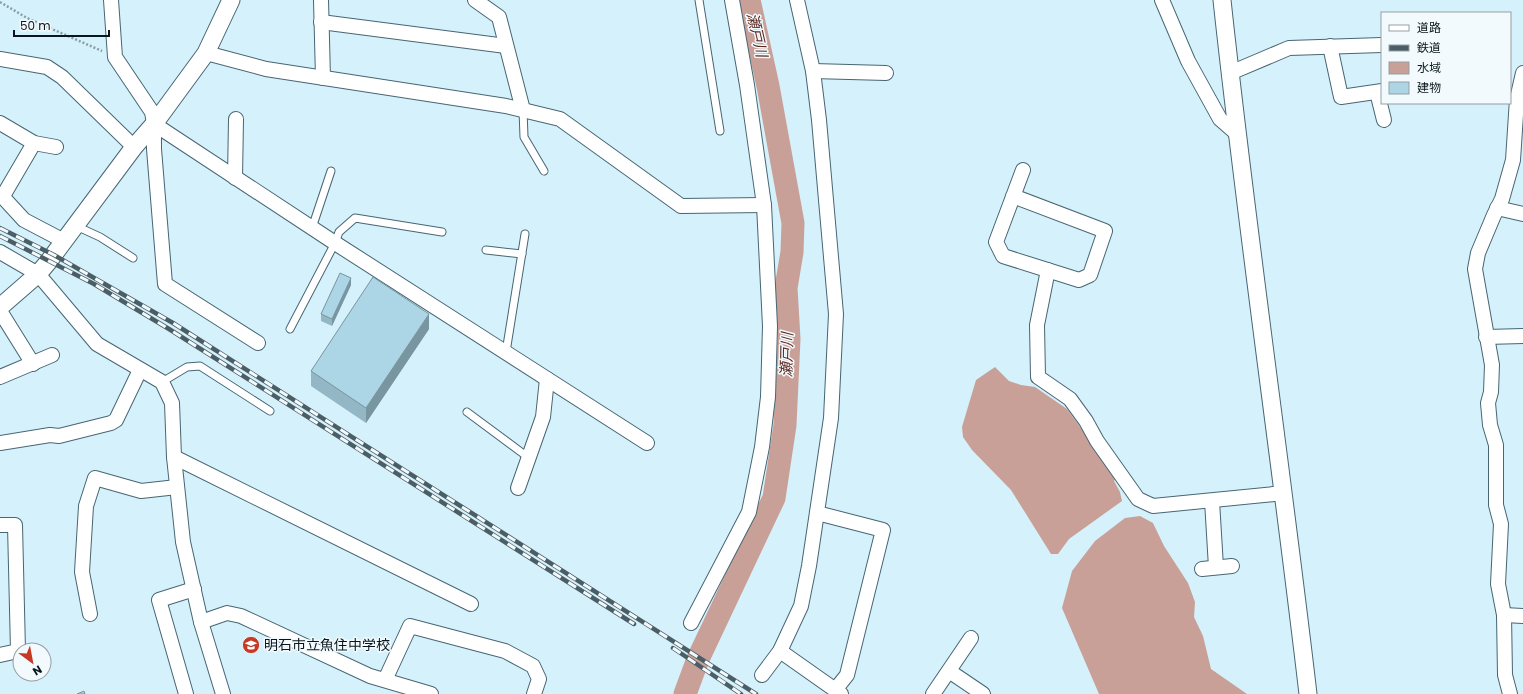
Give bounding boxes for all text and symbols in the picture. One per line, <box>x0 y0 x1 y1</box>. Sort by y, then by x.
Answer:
water label: 瀬戸川 <box>742 11 773 61</box>
scale bar <box>14 12 109 38</box>
legend <box>1381 12 1511 104</box>
text: 50 m <box>20 17 51 34</box>
text: 道路 <box>1417 19 1441 36</box>
text: 鉄道 <box>1417 39 1441 56</box>
text: 水域 <box>1417 59 1441 76</box>
text: 建物 <box>1417 79 1441 96</box>
water label: 瀬戸川 <box>776 330 797 378</box>
school or university icon: 明石市立魚住中学校 <box>241 635 261 655</box>
place label: 明石市立魚住中学校 <box>264 635 390 655</box>
north arrow <box>12 642 52 682</box>
text: N <box>30 662 45 679</box>

